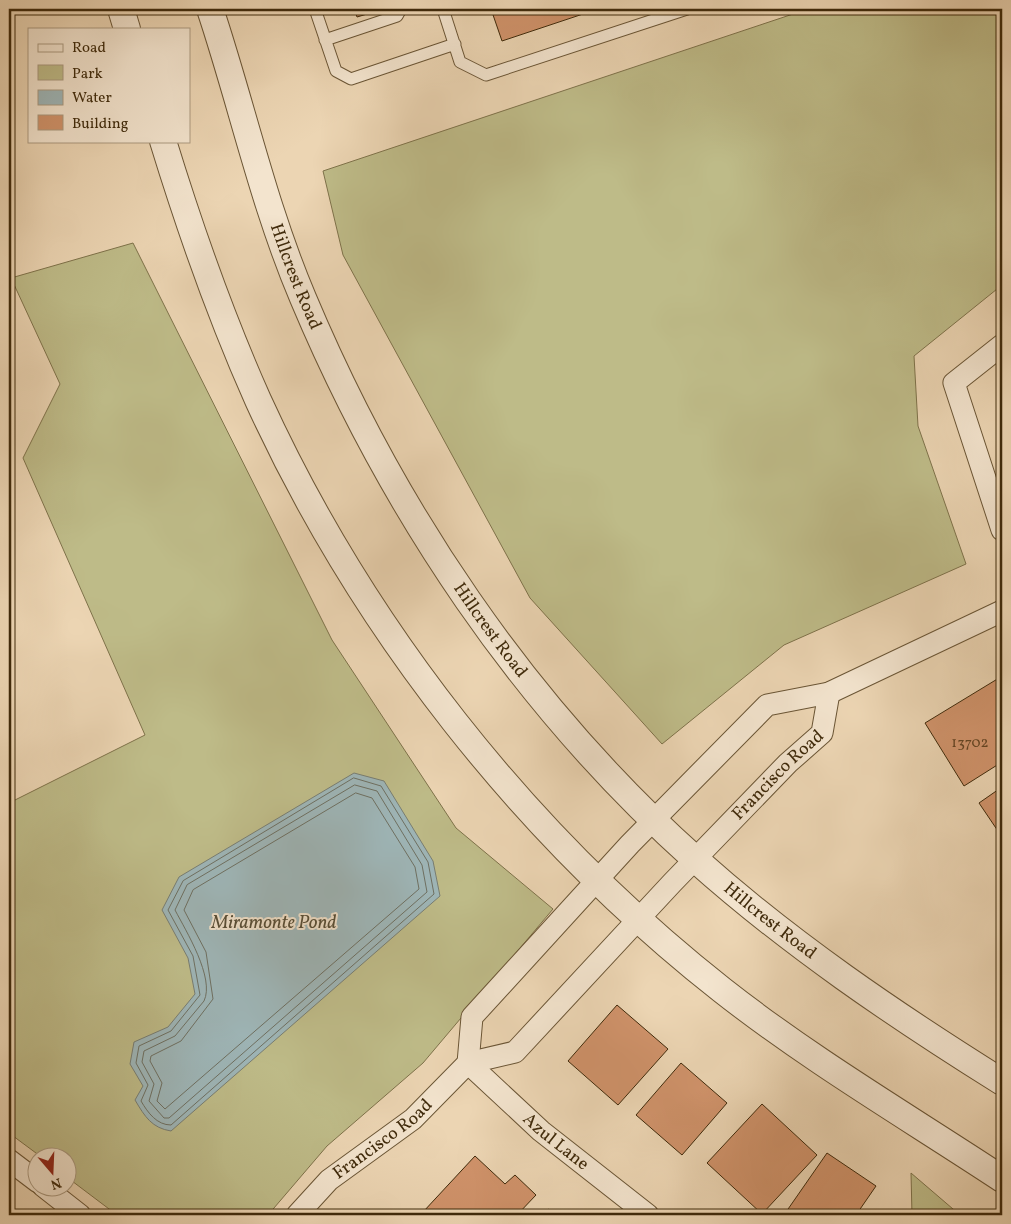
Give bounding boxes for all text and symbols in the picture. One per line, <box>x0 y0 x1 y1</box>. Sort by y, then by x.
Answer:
legend <box>28 28 190 142</box>
text: Road <box>72 38 106 59</box>
text: Park <box>72 64 103 85</box>
text: Water <box>72 88 112 109</box>
text: Building <box>72 114 129 135</box>
street label: Hillcrest Road <box>263 220 328 334</box>
street label: Hillcrest Road <box>447 578 533 683</box>
street label: Francisco Road <box>727 724 830 826</box>
house number: 13702 <box>951 733 989 754</box>
street label: Hillcrest Road <box>718 876 822 966</box>
water label: Miramonte Pond <box>210 910 337 936</box>
street label: Francisco Road <box>328 1093 439 1186</box>
street label: Azul Lane <box>517 1107 594 1177</box>
north arrow <box>28 1146 78 1196</box>
text: N <box>48 1172 64 1194</box>

